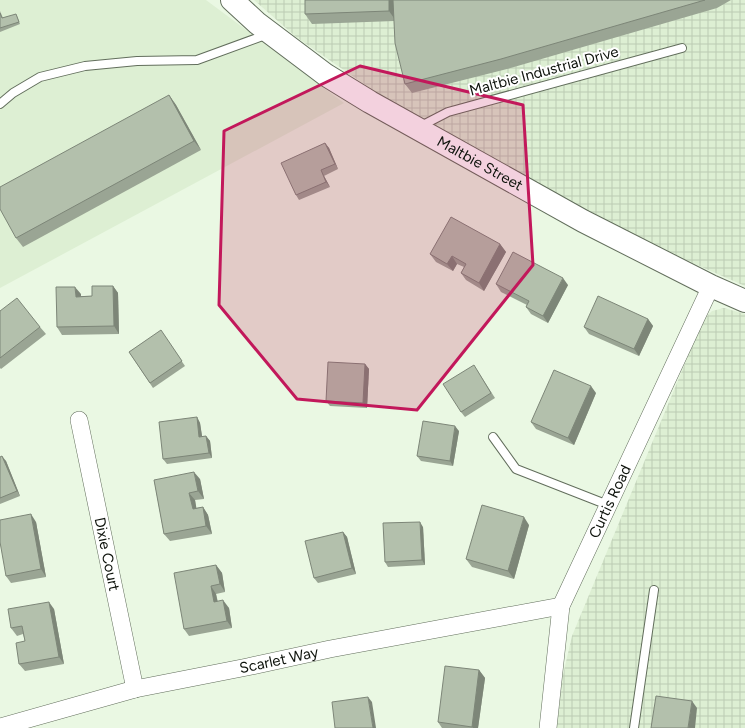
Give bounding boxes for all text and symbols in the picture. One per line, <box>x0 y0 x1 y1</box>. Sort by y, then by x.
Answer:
street label: Maltbie Industrial Drive <box>467 42 621 100</box>
street label: Maltbie Street <box>434 132 526 195</box>
street label: Curtis Road <box>585 462 635 541</box>
street label: Dixie Court <box>90 516 123 593</box>
street label: Scarlet Way <box>238 643 320 677</box>

